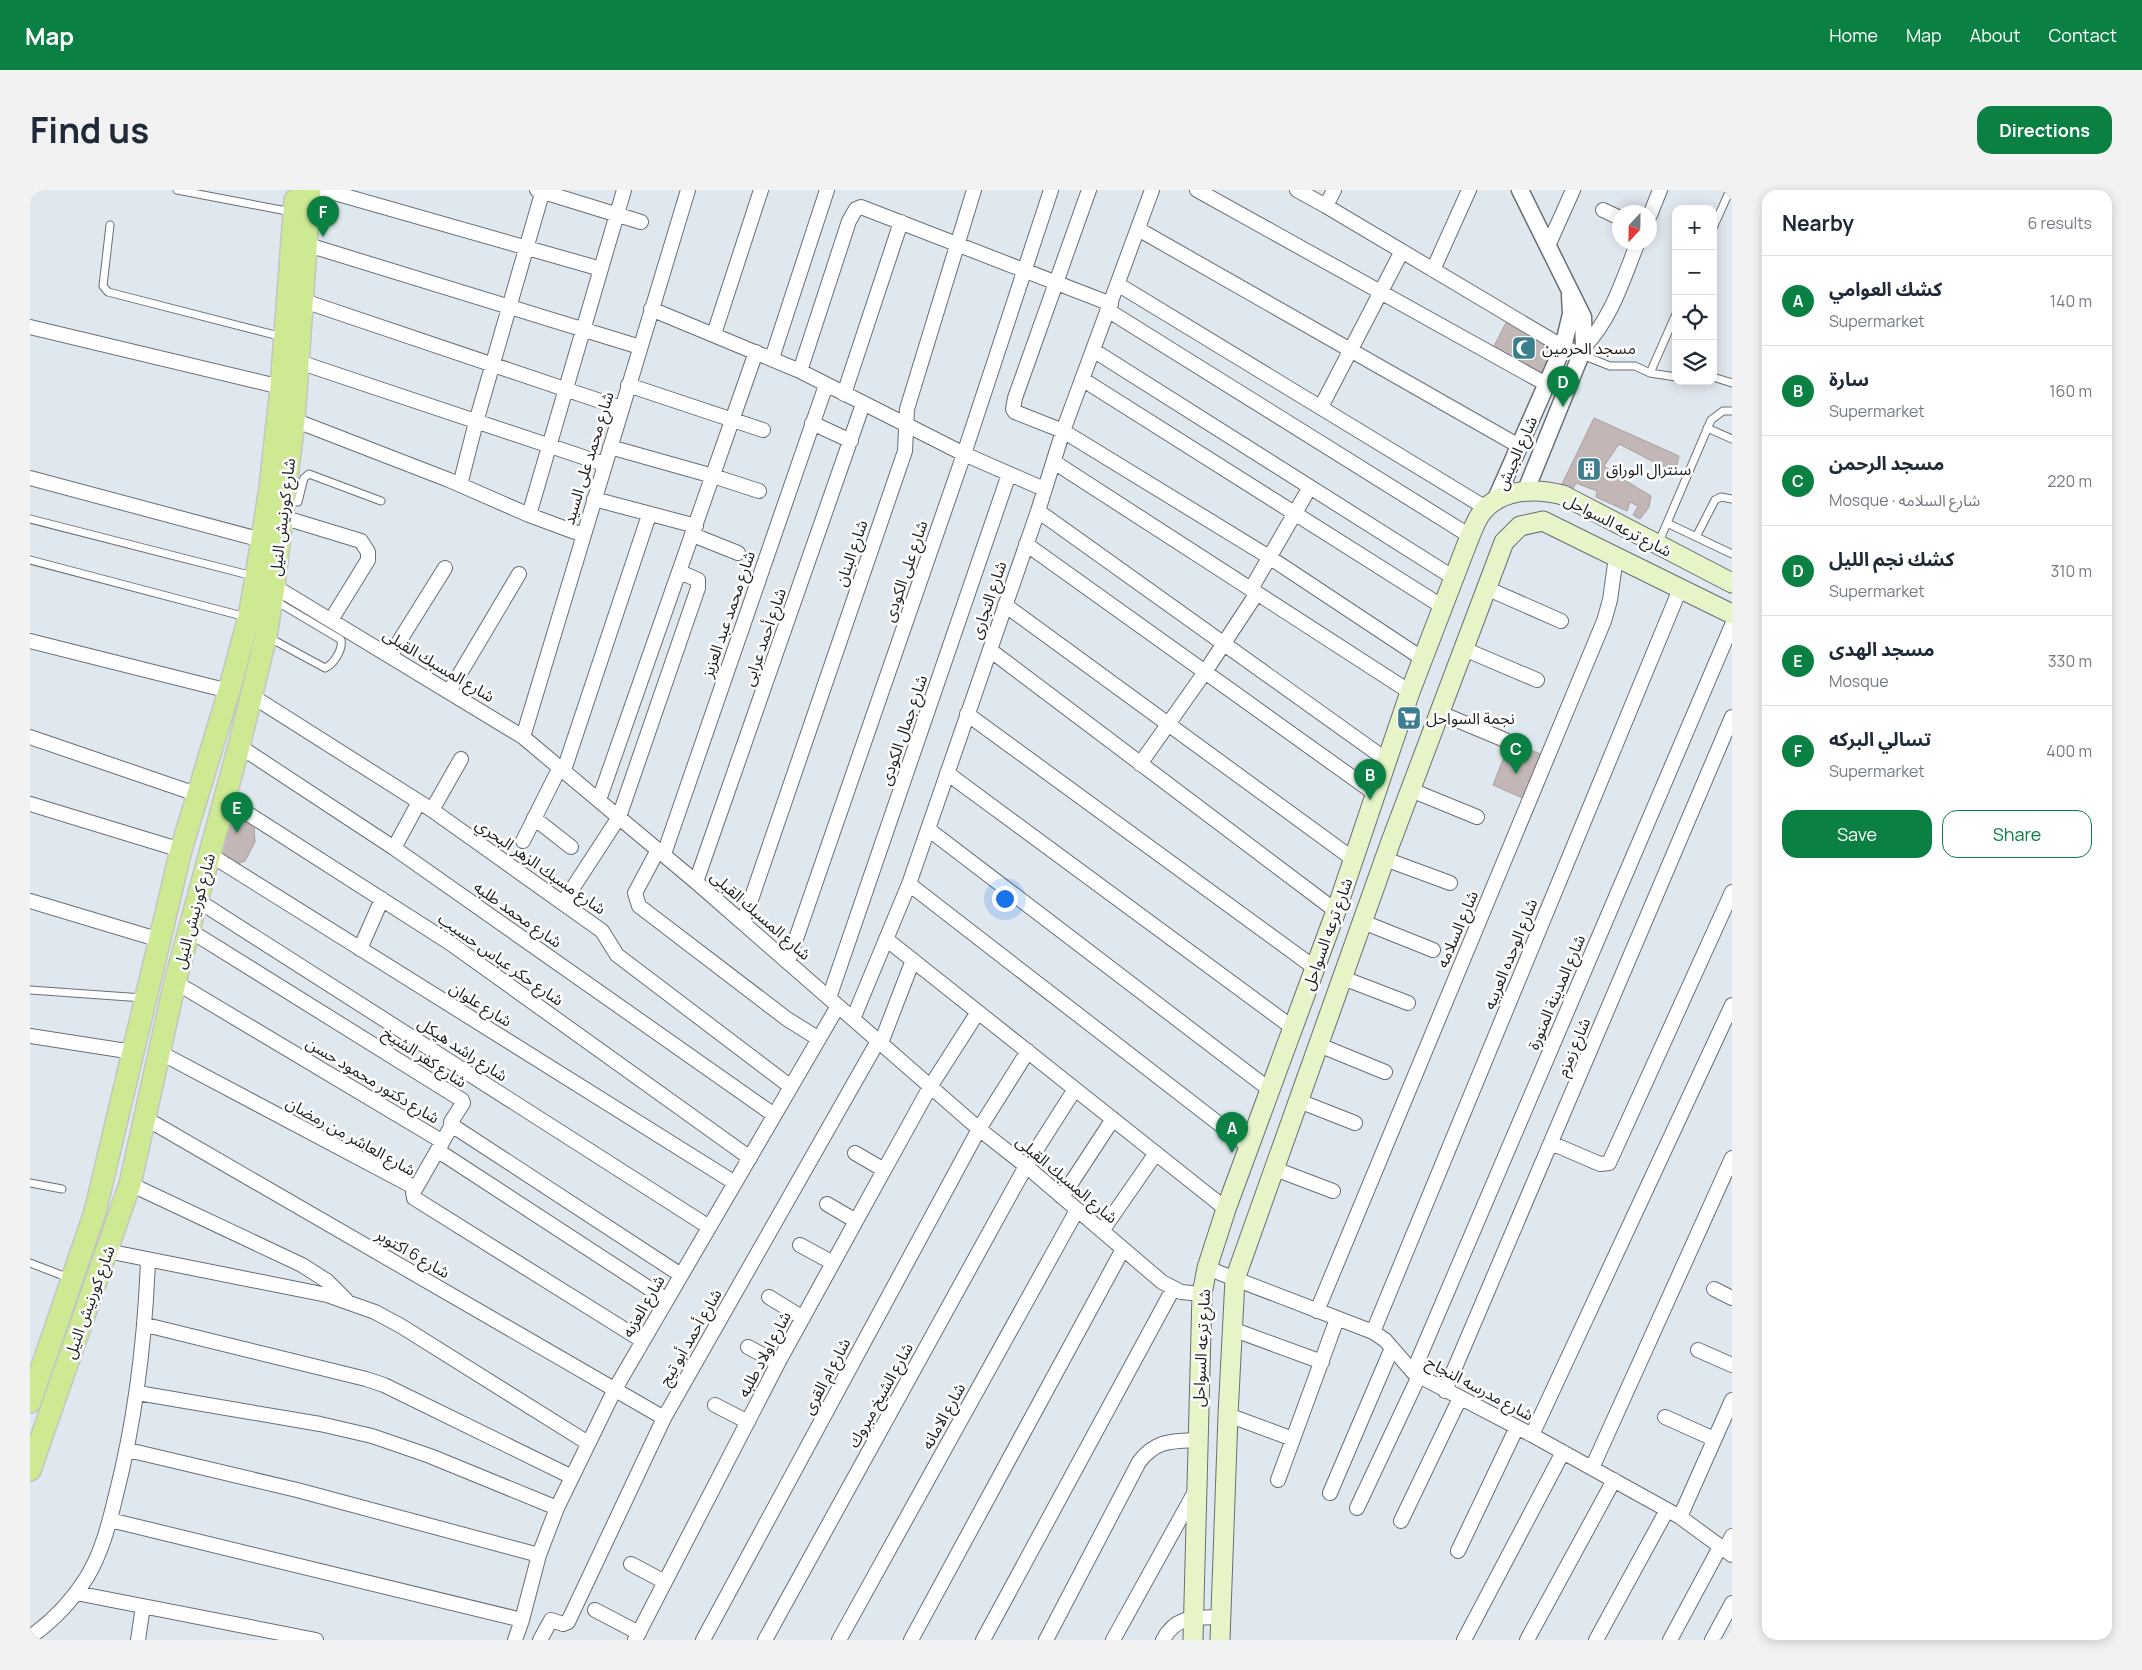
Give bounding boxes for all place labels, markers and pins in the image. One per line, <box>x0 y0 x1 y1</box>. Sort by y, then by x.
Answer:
pin: F <box>307 196 339 237</box>
mosque icon: مسجد الحرمين <box>1511 335 1537 361</box>
place label: مسجد الحرمين <box>1542 337 1636 359</box>
pin: D <box>1547 366 1579 407</box>
building icon: سنترال الوراق <box>1576 456 1602 482</box>
place label: سنترال الوراق <box>1606 458 1691 480</box>
supermarket icon: نجمة السواحل <box>1396 705 1422 731</box>
place label: نجمة السواحل <box>1426 707 1515 729</box>
pin: C <box>1500 733 1532 774</box>
pin: B <box>1354 759 1386 800</box>
pin: E <box>221 792 253 833</box>
pin: A <box>1216 1112 1248 1153</box>

